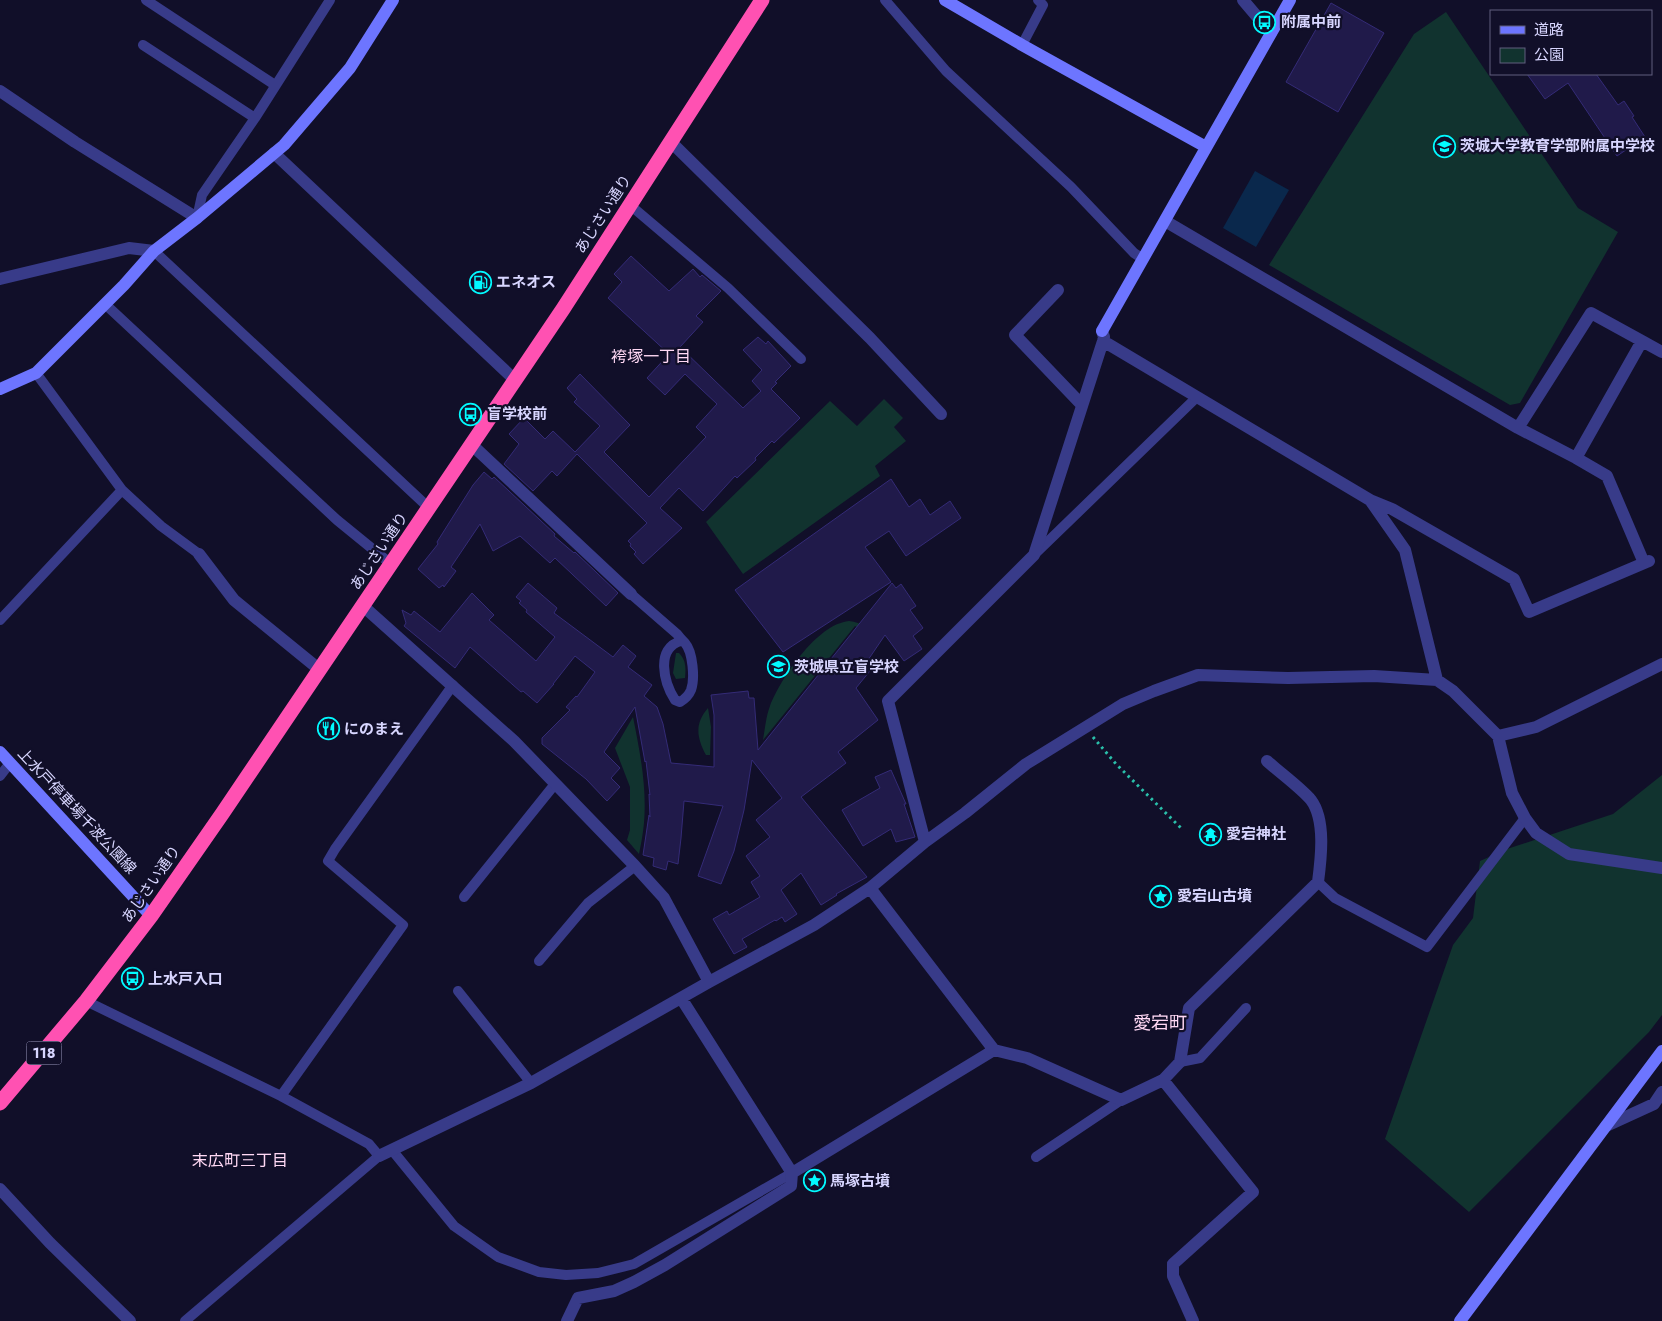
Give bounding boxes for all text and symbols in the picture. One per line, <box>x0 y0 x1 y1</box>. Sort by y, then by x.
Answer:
bus stop icon: 附属中前 <box>1253 10 1277 34</box>
legend <box>1490 10 1652 75</box>
place label: 附属中前 <box>1281 11 1341 33</box>
text: 道路 <box>1534 19 1564 41</box>
text: 公園 <box>1534 44 1564 66</box>
school or university icon: 茨城大学教育学部附属中学校 <box>1432 134 1456 158</box>
place label: 茨城大学教育学部附属中学校 <box>1460 135 1655 157</box>
street label: あじさい通り <box>569 170 637 258</box>
fuel station icon: エネオス <box>468 270 492 294</box>
place label: エネオス <box>496 271 556 293</box>
district label: 袴塚一丁目 <box>611 345 691 368</box>
bus stop icon: 盲学校前 <box>459 402 483 426</box>
place label: 盲学校前 <box>487 403 547 425</box>
street label: あじさい通り <box>345 508 413 594</box>
school or university icon: 茨城県立盲学校 <box>766 655 790 679</box>
place label: 茨城県立盲学校 <box>794 656 899 678</box>
restaurant icon: にのまえ <box>316 717 340 741</box>
place label: にのまえ <box>344 718 404 740</box>
street label: 上水戸停車場千波公園線 <box>13 743 141 879</box>
temple icon: 愛宕神社 <box>1198 822 1222 846</box>
place label: 愛宕神社 <box>1226 823 1286 845</box>
street label: あじさい通り <box>116 841 186 927</box>
place icon: 愛宕山古墳 <box>1149 884 1173 908</box>
place label: 愛宕山古墳 <box>1177 885 1252 907</box>
bus stop icon: 上水戸入口 <box>120 967 144 991</box>
place label: 上水戸入口 <box>148 968 223 990</box>
district label: 愛宕町 <box>1133 1010 1187 1036</box>
road number: 118 <box>27 1042 62 1064</box>
district label: 末広町三丁目 <box>192 1149 288 1172</box>
place icon: 馬塚古墳 <box>802 1169 826 1193</box>
place label: 馬塚古墳 <box>830 1170 890 1192</box>

